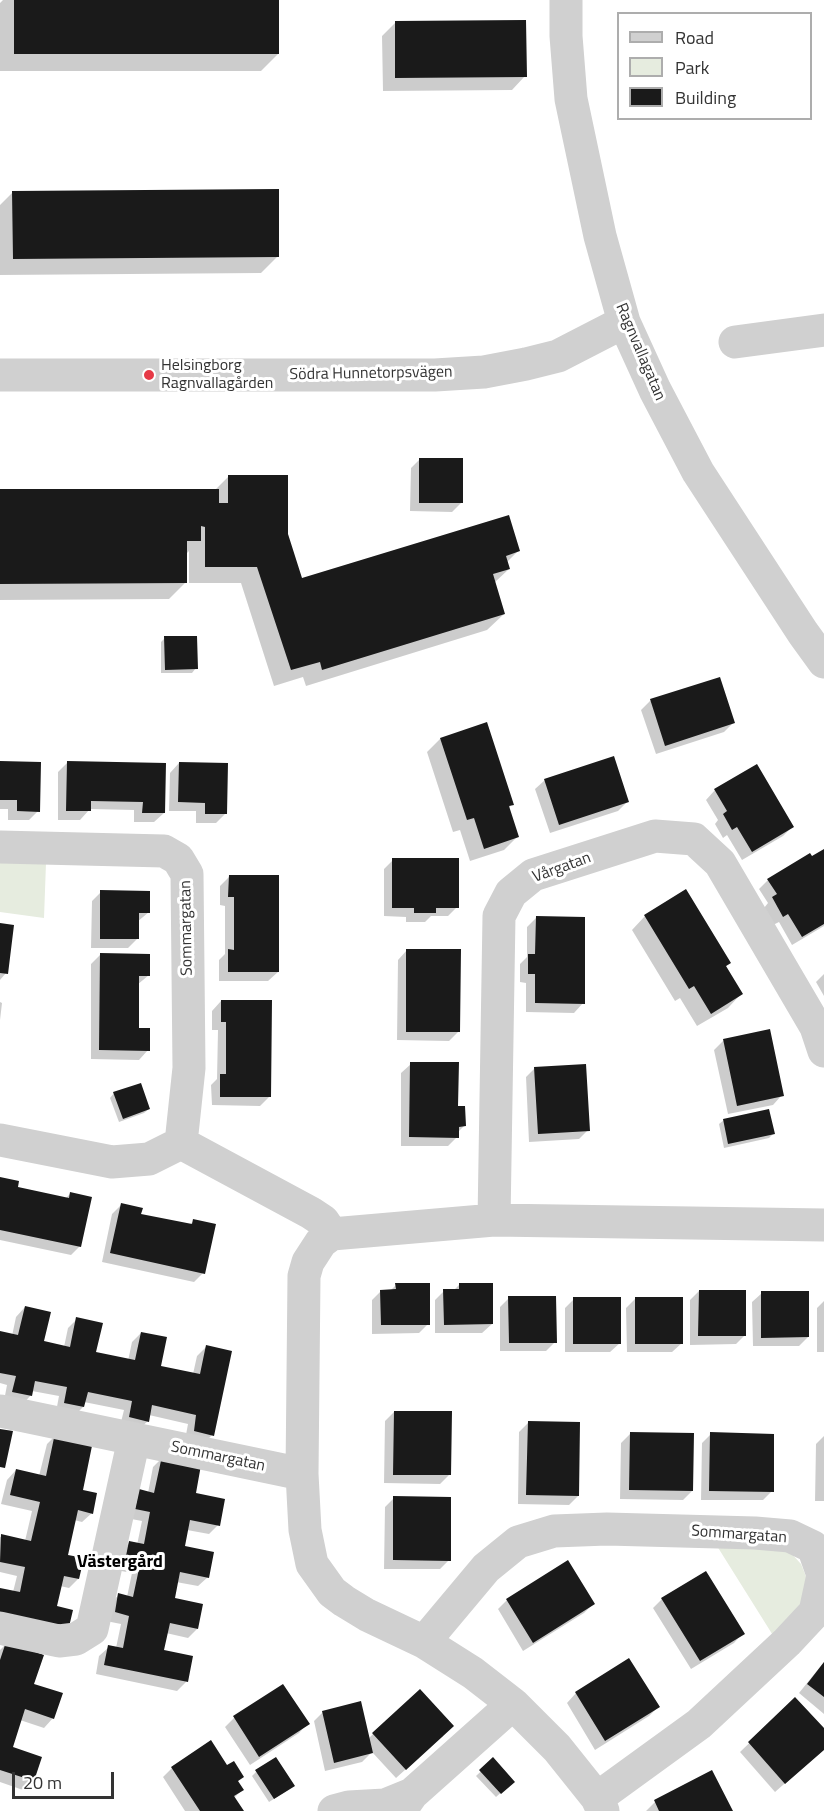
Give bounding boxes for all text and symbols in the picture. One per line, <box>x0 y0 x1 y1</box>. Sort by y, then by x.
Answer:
legend <box>617 12 812 120</box>
text: Road <box>675 24 714 51</box>
text: Park <box>675 54 709 81</box>
text: Building <box>675 84 736 111</box>
street label: Ragnvallagatan <box>611 300 669 404</box>
place label: Helsingborg Ragnvallagården <box>161 356 273 394</box>
street label: Södra Hunnetorpsvägen <box>289 363 453 385</box>
marker: Helsingborg Ragnvallagården <box>142 368 156 382</box>
street label: Vårgatan <box>530 849 594 887</box>
street label: Sommargatan <box>177 880 197 976</box>
street label: Sommargatan <box>169 1438 267 1476</box>
street label: Sommargatan <box>691 1522 787 1548</box>
district label: Västergård <box>77 1552 163 1574</box>
scale bar <box>15 1760 117 1798</box>
text: 20 m <box>23 1769 62 1796</box>

